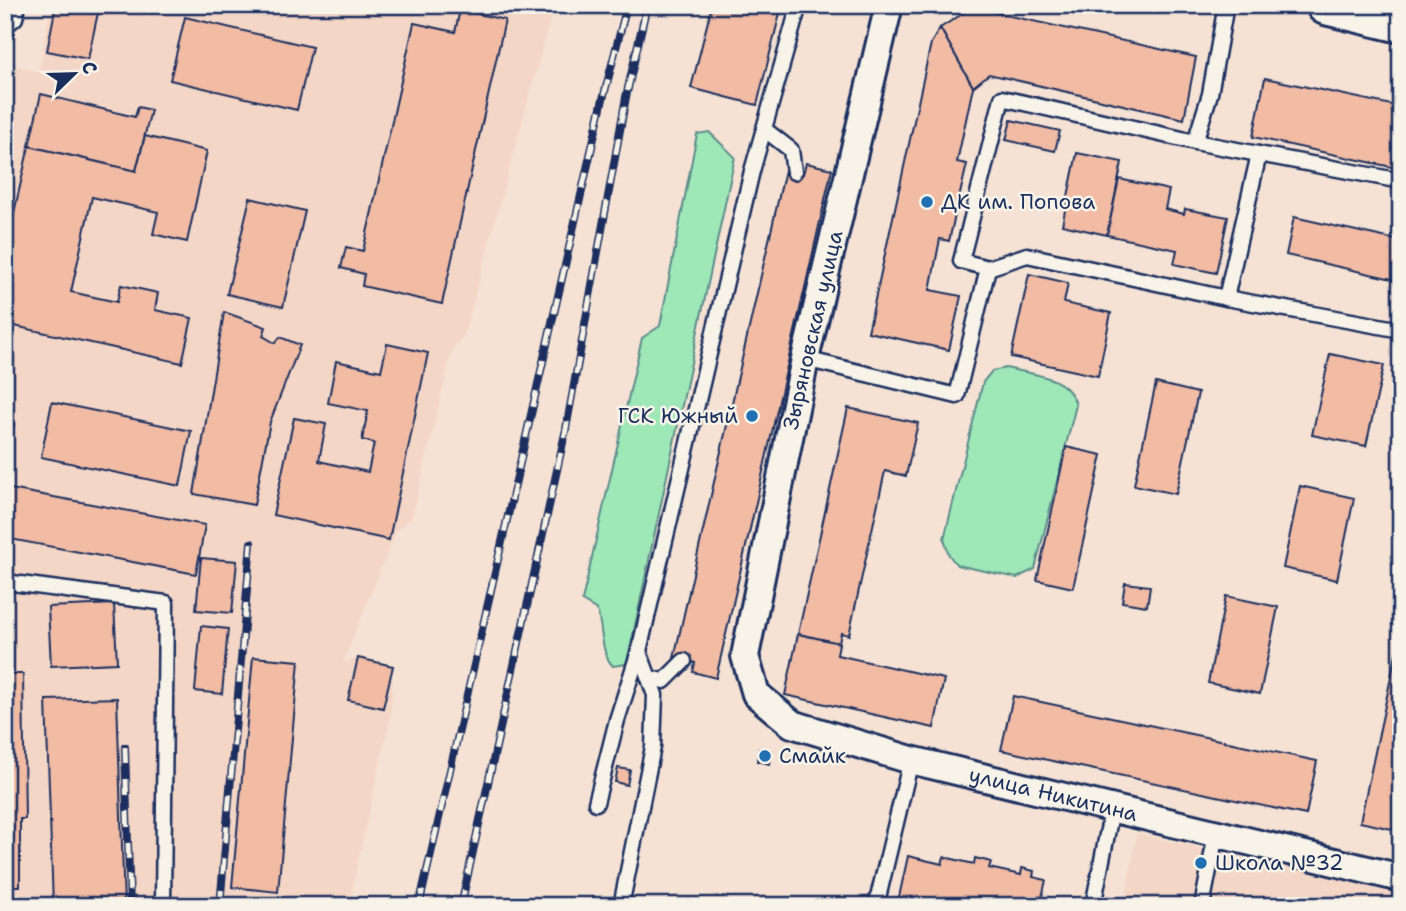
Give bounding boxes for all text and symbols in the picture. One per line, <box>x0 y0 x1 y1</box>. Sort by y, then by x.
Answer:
north arrow <box>38 38 108 108</box>
text: С <box>75 57 103 78</box>
place label: ДК им. Попова <box>941 188 1095 216</box>
marker: ДК им. Попова <box>919 194 935 210</box>
street label: Зыряновская улица <box>776 228 850 432</box>
place label: ГСК Южный <box>618 402 738 430</box>
marker: ГСК Южный <box>744 408 760 424</box>
place label: Смайк <box>779 742 846 770</box>
marker: Смайк <box>757 748 773 764</box>
street label: улица Никитина <box>966 760 1140 828</box>
place label: Школа №32 <box>1215 849 1344 877</box>
marker: Школа №32 <box>1193 855 1209 871</box>

